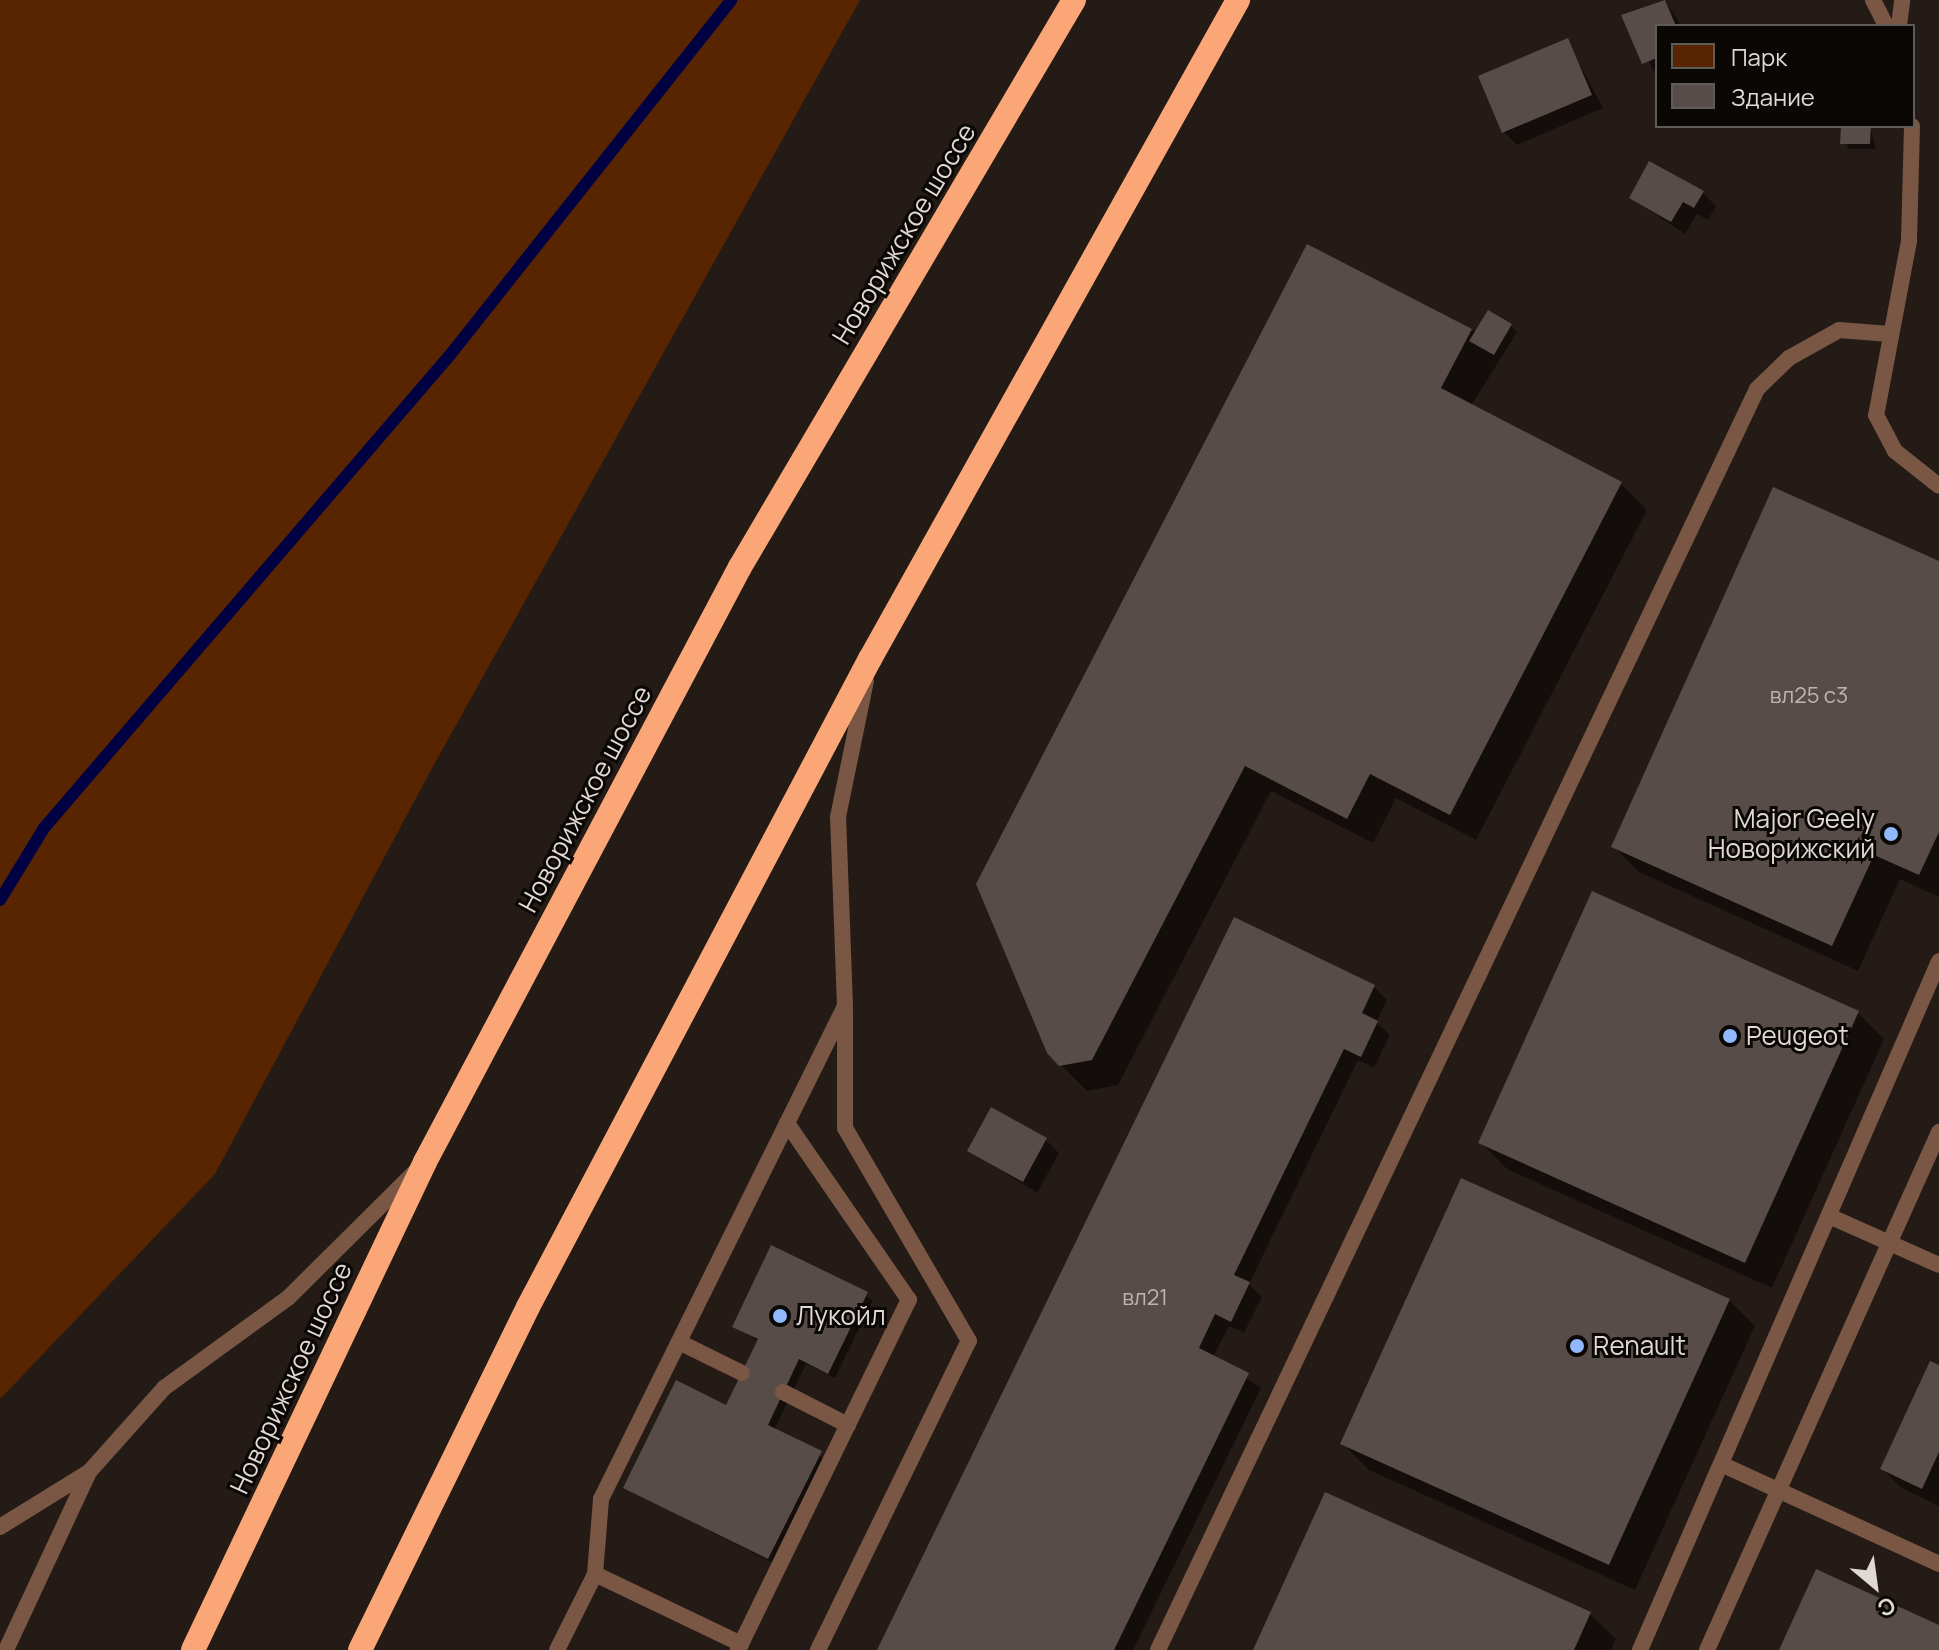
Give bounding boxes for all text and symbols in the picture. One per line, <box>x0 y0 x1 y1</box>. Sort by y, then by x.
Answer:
legend <box>1655 24 1915 128</box>
text: Парк <box>1731 40 1787 73</box>
text: Здание <box>1731 80 1815 113</box>
street label: Новорижское шоссе <box>826 118 982 350</box>
street label: Новорижское шоссе <box>512 681 658 917</box>
house number: вл25 с3 <box>1770 683 1848 709</box>
place label: Major Geely Новорижский <box>1708 803 1875 864</box>
marker: Major Geely Новорижский <box>1882 825 1900 843</box>
place label: Peugeot <box>1746 1020 1849 1052</box>
marker: Peugeot <box>1721 1027 1739 1045</box>
street label: Новорижское шоссе <box>224 1257 358 1499</box>
house number: вл21 <box>1122 1285 1168 1311</box>
place label: Лукойл <box>796 1300 886 1332</box>
marker: Лукойл <box>771 1307 789 1325</box>
place label: Renault <box>1593 1330 1686 1362</box>
marker: Renault <box>1568 1337 1586 1355</box>
north arrow <box>1835 1546 1915 1626</box>
text: С <box>1872 1590 1901 1624</box>

